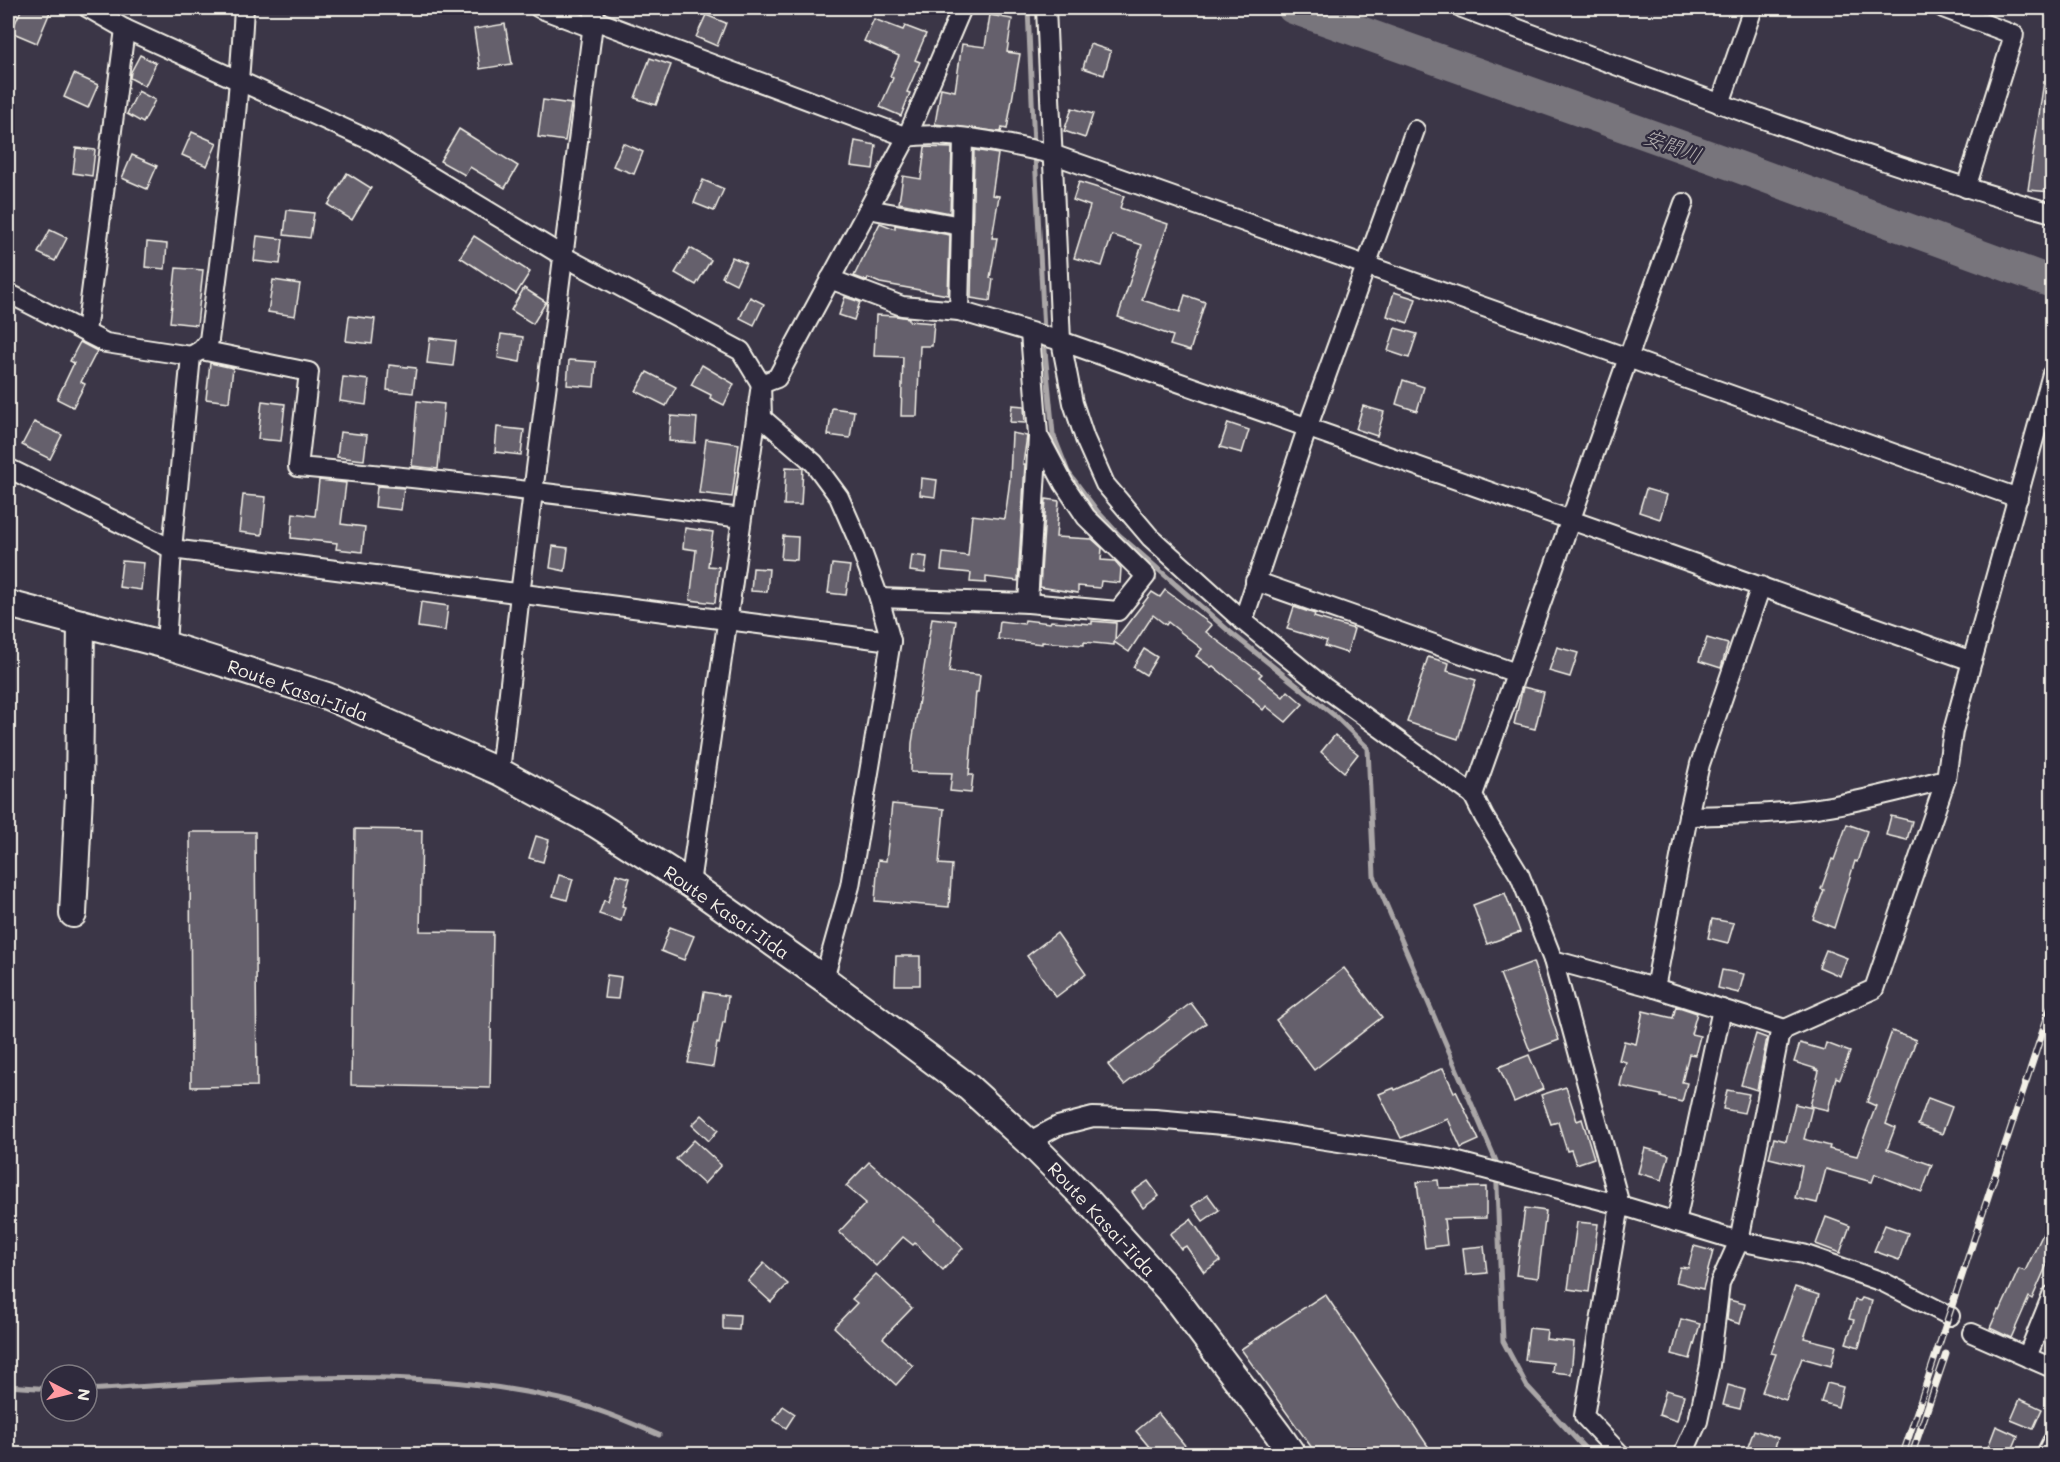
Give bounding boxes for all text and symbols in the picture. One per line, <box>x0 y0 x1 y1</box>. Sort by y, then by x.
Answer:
water label: 安間川 <box>1640 123 1706 167</box>
street label: Route Kasai-Iida <box>224 653 372 727</box>
street label: Route Kasai-Iida <box>659 860 795 964</box>
street label: Route Kasai-Iida <box>1043 1157 1161 1281</box>
north arrow <box>39 1363 99 1423</box>
text: N <box>73 1388 96 1402</box>

